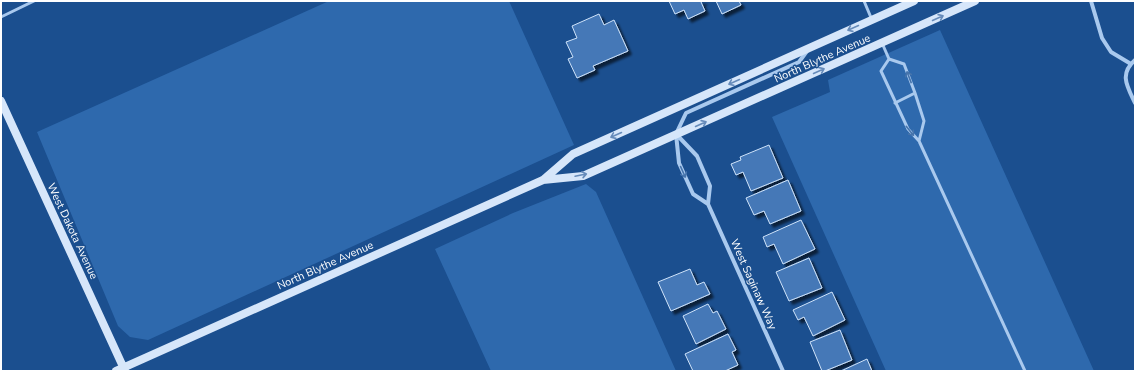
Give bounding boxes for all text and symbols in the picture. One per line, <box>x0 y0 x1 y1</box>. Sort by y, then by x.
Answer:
one-way arrow <box>932 14 944 21</box>
one-way arrow <box>847 25 859 33</box>
street label: North Blythe Avenue <box>772 30 873 86</box>
one-way arrow <box>813 67 825 74</box>
one-way arrow <box>904 72 912 84</box>
one-way arrow <box>729 78 741 86</box>
one-way arrow <box>694 120 706 127</box>
one-way arrow <box>906 125 914 136</box>
one-way arrow <box>610 132 622 139</box>
one-way arrow <box>680 166 687 178</box>
one-way arrow <box>575 171 588 179</box>
street label: West Dakota Avenue <box>44 181 102 282</box>
street label: West Saginaw Way <box>727 236 780 332</box>
street label: North Blythe Avenue <box>275 237 376 293</box>

